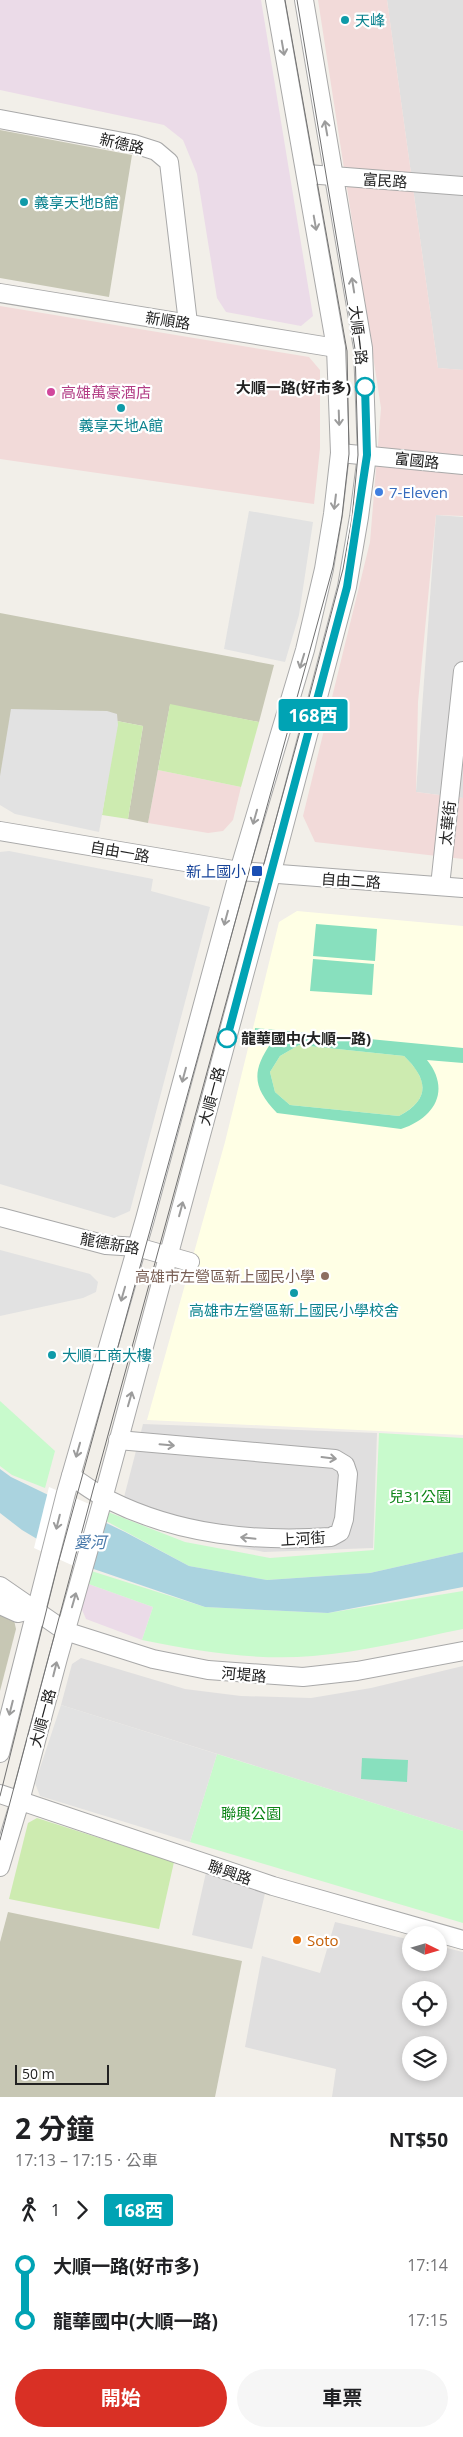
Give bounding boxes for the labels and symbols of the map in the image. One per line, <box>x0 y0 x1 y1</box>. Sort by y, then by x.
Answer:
place label: 天峰 <box>355 10 385 30</box>
marker: 天峰 <box>339 14 351 26</box>
one-way arrow <box>279 40 289 56</box>
one-way arrow <box>321 121 331 137</box>
street label: 新德路 <box>98 128 146 158</box>
street label: 富民路 <box>362 168 408 192</box>
place label: 義享天地B館 <box>34 192 119 212</box>
marker: 義享天地B館 <box>18 196 30 208</box>
one-way arrow <box>310 214 320 230</box>
one-way arrow <box>347 277 357 293</box>
street label: 大順一路 <box>345 304 373 366</box>
street label: 新順路 <box>144 307 192 333</box>
place label: 大順一路(好市多) <box>236 377 351 397</box>
marker: 大順一路(好市多) <box>355 377 375 397</box>
place label: 高雄萬豪酒店 <box>61 382 151 402</box>
marker: 高雄萬豪酒店 <box>45 386 57 398</box>
marker: 義享天地A館 <box>115 402 127 414</box>
one-way arrow <box>334 410 344 426</box>
place label: 義享天地A館 <box>79 415 163 435</box>
street label: 富國路 <box>394 448 440 472</box>
place label: 7-Eleven <box>389 482 448 502</box>
marker: 7-Eleven <box>373 486 385 498</box>
one-way arrow <box>330 494 340 510</box>
one-way arrow <box>297 652 307 668</box>
line badge: 168西 <box>278 699 348 731</box>
street label: 太華街 <box>435 800 459 846</box>
one-way arrow <box>250 808 260 824</box>
street label: 自由一路 <box>89 836 151 866</box>
place label: 新上國小 <box>186 861 246 881</box>
marker: 新上國小 <box>250 864 264 878</box>
street label: 自由二路 <box>320 868 382 892</box>
one-way arrow <box>221 910 231 926</box>
marker: 龍華國中(大順一路) <box>217 1028 237 1048</box>
place label: 龍華國中(大順一路) <box>241 1028 371 1048</box>
street label: 大順一路 <box>194 1064 228 1128</box>
one-way arrow <box>178 1066 188 1082</box>
one-way arrow <box>177 1201 187 1217</box>
street label: 龍德新路 <box>79 1228 141 1258</box>
place label: 高雄市左營區新上國民小學 <box>135 1266 315 1286</box>
marker: 高雄市左營區新上國民小學 <box>319 1270 331 1282</box>
one-way arrow <box>118 1286 128 1302</box>
marker: 高雄市左營區新上國民小學校舍 <box>288 1287 300 1299</box>
place label: 高雄市左營區新上國民小學校舍 <box>189 1300 399 1320</box>
place label: 大順工商大樓 <box>62 1345 152 1365</box>
marker: 大順工商大樓 <box>46 1349 58 1361</box>
one-way arrow <box>126 1391 136 1407</box>
one-way arrow <box>158 1440 174 1449</box>
one-way arrow <box>73 1442 82 1458</box>
one-way arrow <box>320 1454 336 1464</box>
park label: 兒31公園 <box>389 1486 451 1506</box>
one-way arrow <box>53 1514 62 1530</box>
street label: 上河街 <box>280 1527 326 1549</box>
water label: 愛河 <box>74 1531 109 1553</box>
one-way arrow <box>241 1533 257 1542</box>
one-way arrow <box>70 1592 79 1608</box>
one-way arrow <box>51 1662 60 1678</box>
street label: 河堤路 <box>221 1662 267 1686</box>
street label: 大順一路 <box>25 1686 59 1750</box>
one-way arrow <box>6 1699 15 1715</box>
park label: 聯興公園 <box>221 1803 281 1823</box>
street label: 聯興路 <box>205 1855 255 1889</box>
north arrow <box>402 1926 448 1971</box>
place label: Soto <box>307 1930 339 1950</box>
marker: Soto <box>291 1934 303 1946</box>
scale bar <box>15 2062 109 2085</box>

